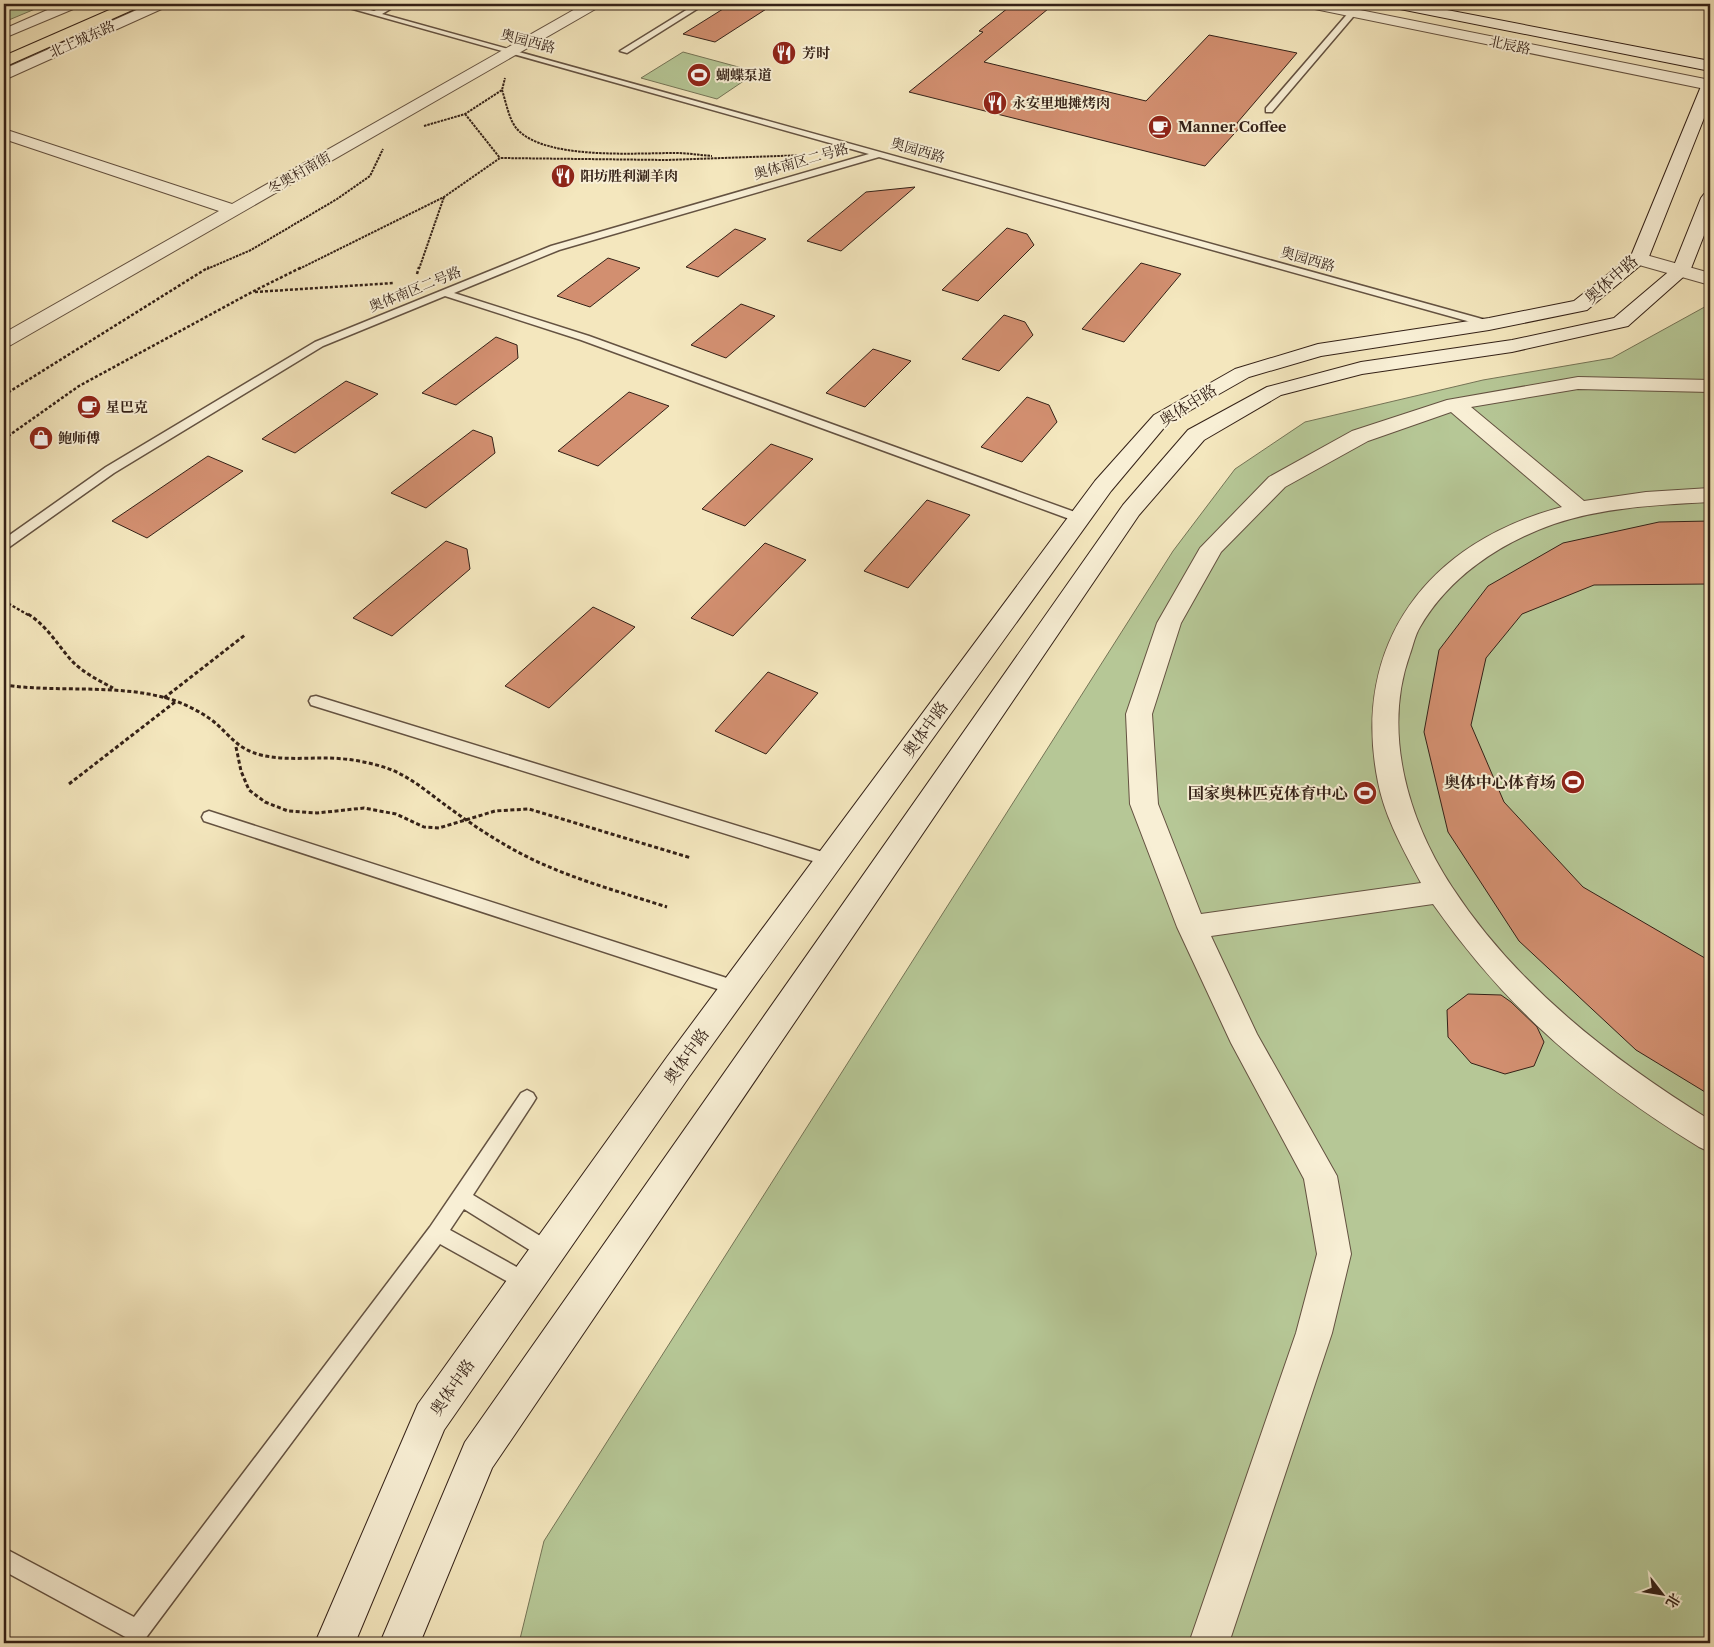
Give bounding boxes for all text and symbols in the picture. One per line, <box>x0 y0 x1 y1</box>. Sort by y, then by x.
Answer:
street label: 北土城东路 <box>46 17 118 61</box>
street label: 奥园西路 <box>499 25 557 57</box>
street label: 北辰路 <box>1488 32 1532 58</box>
restaurant icon: 芳时 <box>771 40 797 66</box>
place label: 芳时 <box>802 44 831 62</box>
sports icon: 蝴蝶泵道 <box>686 62 712 88</box>
place label: 蝴蝶泵道 <box>716 66 772 84</box>
restaurant icon: 永安里地摊烤肉 <box>982 90 1008 116</box>
place label: 永安里地摊烤肉 <box>1012 94 1110 112</box>
cafe icon: Manner Coffee <box>1147 114 1173 140</box>
place label: Manner Coffee <box>1178 118 1286 136</box>
street label: 奥园西路 <box>889 134 947 166</box>
street label: 奥体南区二号路 <box>751 139 851 183</box>
street label: 冬奥村南街 <box>264 148 334 198</box>
restaurant icon: 阳坊胜利涮羊肉 <box>550 163 576 189</box>
place label: 阳坊胜利涮羊肉 <box>580 167 678 185</box>
street label: 奥园西路 <box>1279 243 1337 275</box>
street label: 奥体中路 <box>1580 250 1642 308</box>
street label: 奥体南区二号路 <box>366 262 464 316</box>
street label: 奥体中路 <box>1156 380 1220 430</box>
cafe icon: 星巴克 <box>76 394 102 420</box>
place label: 星巴克 <box>106 398 148 416</box>
shop icon: 鲍师傅 <box>28 425 54 451</box>
place label: 鲍师傅 <box>58 429 100 447</box>
street label: 奥体中路 <box>898 697 952 761</box>
sports icon: 奥体中心体育场 <box>1560 769 1586 795</box>
place label: 奥体中心体育场 <box>1444 772 1556 792</box>
sports icon: 国家奥林匹克体育中心 <box>1352 780 1378 806</box>
place label: 国家奥林匹克体育中心 <box>1188 783 1348 803</box>
street label: 奥体中路 <box>659 1024 713 1088</box>
street label: 奥体中路 <box>425 1355 479 1419</box>
north arrow <box>1636 1570 1686 1620</box>
text: 北 <box>1662 1590 1684 1611</box>

